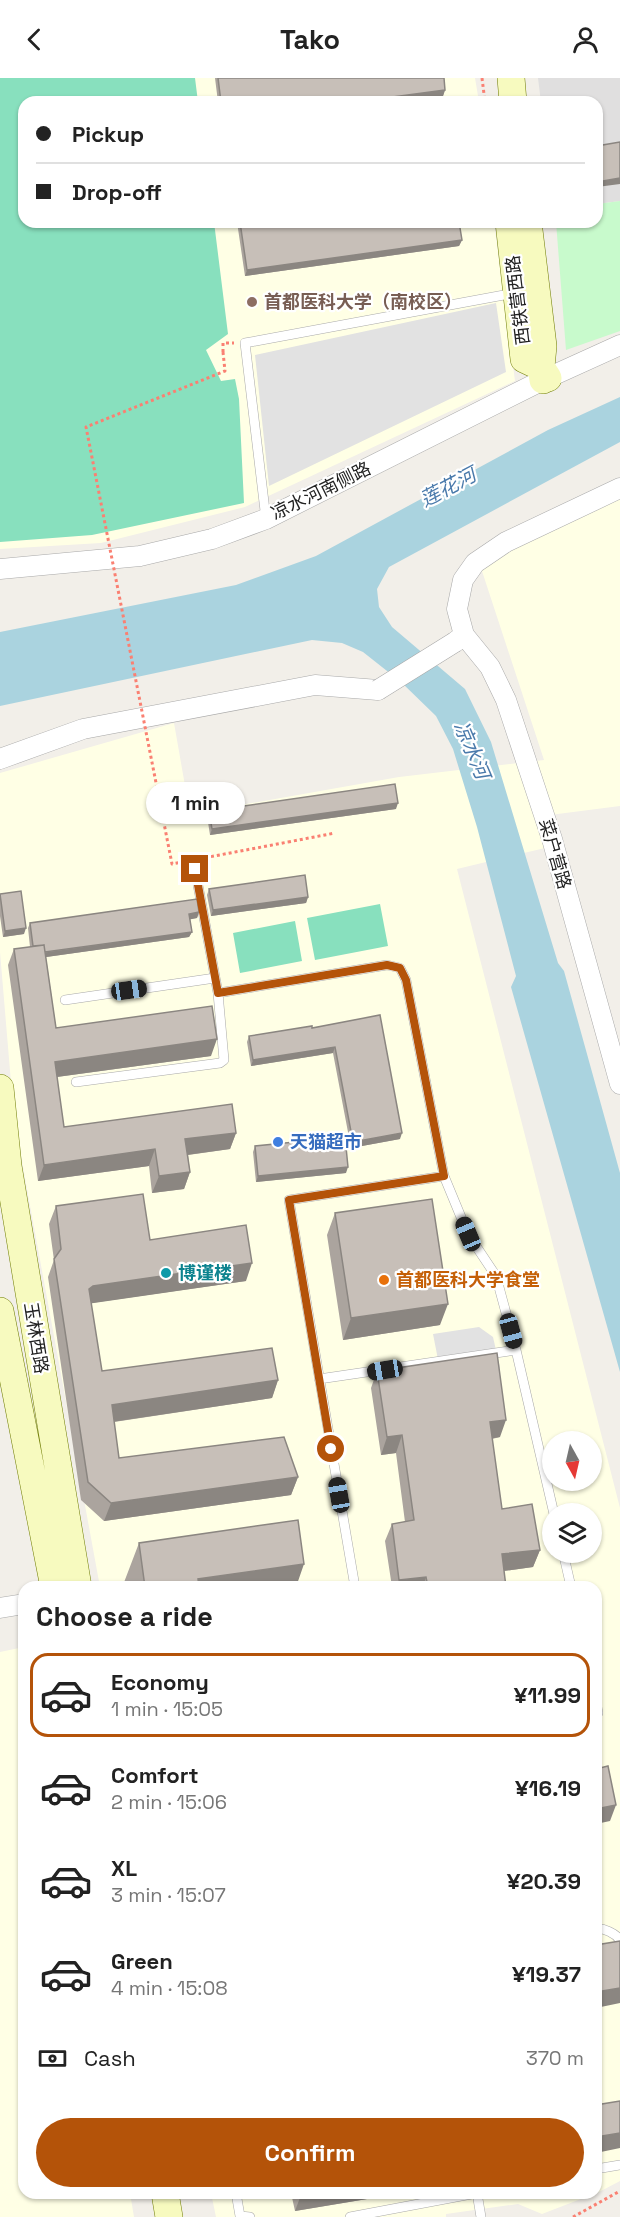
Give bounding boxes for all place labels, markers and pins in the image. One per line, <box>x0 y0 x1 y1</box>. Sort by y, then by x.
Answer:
place label: 首都医科大学（南校区） <box>264 290 462 313</box>
marker: 首都医科大学（南校区） <box>245 295 259 309</box>
place label: 天猫超市 <box>290 1130 362 1153</box>
marker: 天猫超市 <box>271 1135 285 1149</box>
place label: 博谨楼 <box>178 1261 232 1284</box>
marker: 博谨楼 <box>159 1266 173 1280</box>
place label: 首都医科大学食堂 <box>396 1268 540 1291</box>
marker: 首都医科大学食堂 <box>377 1273 391 1287</box>

